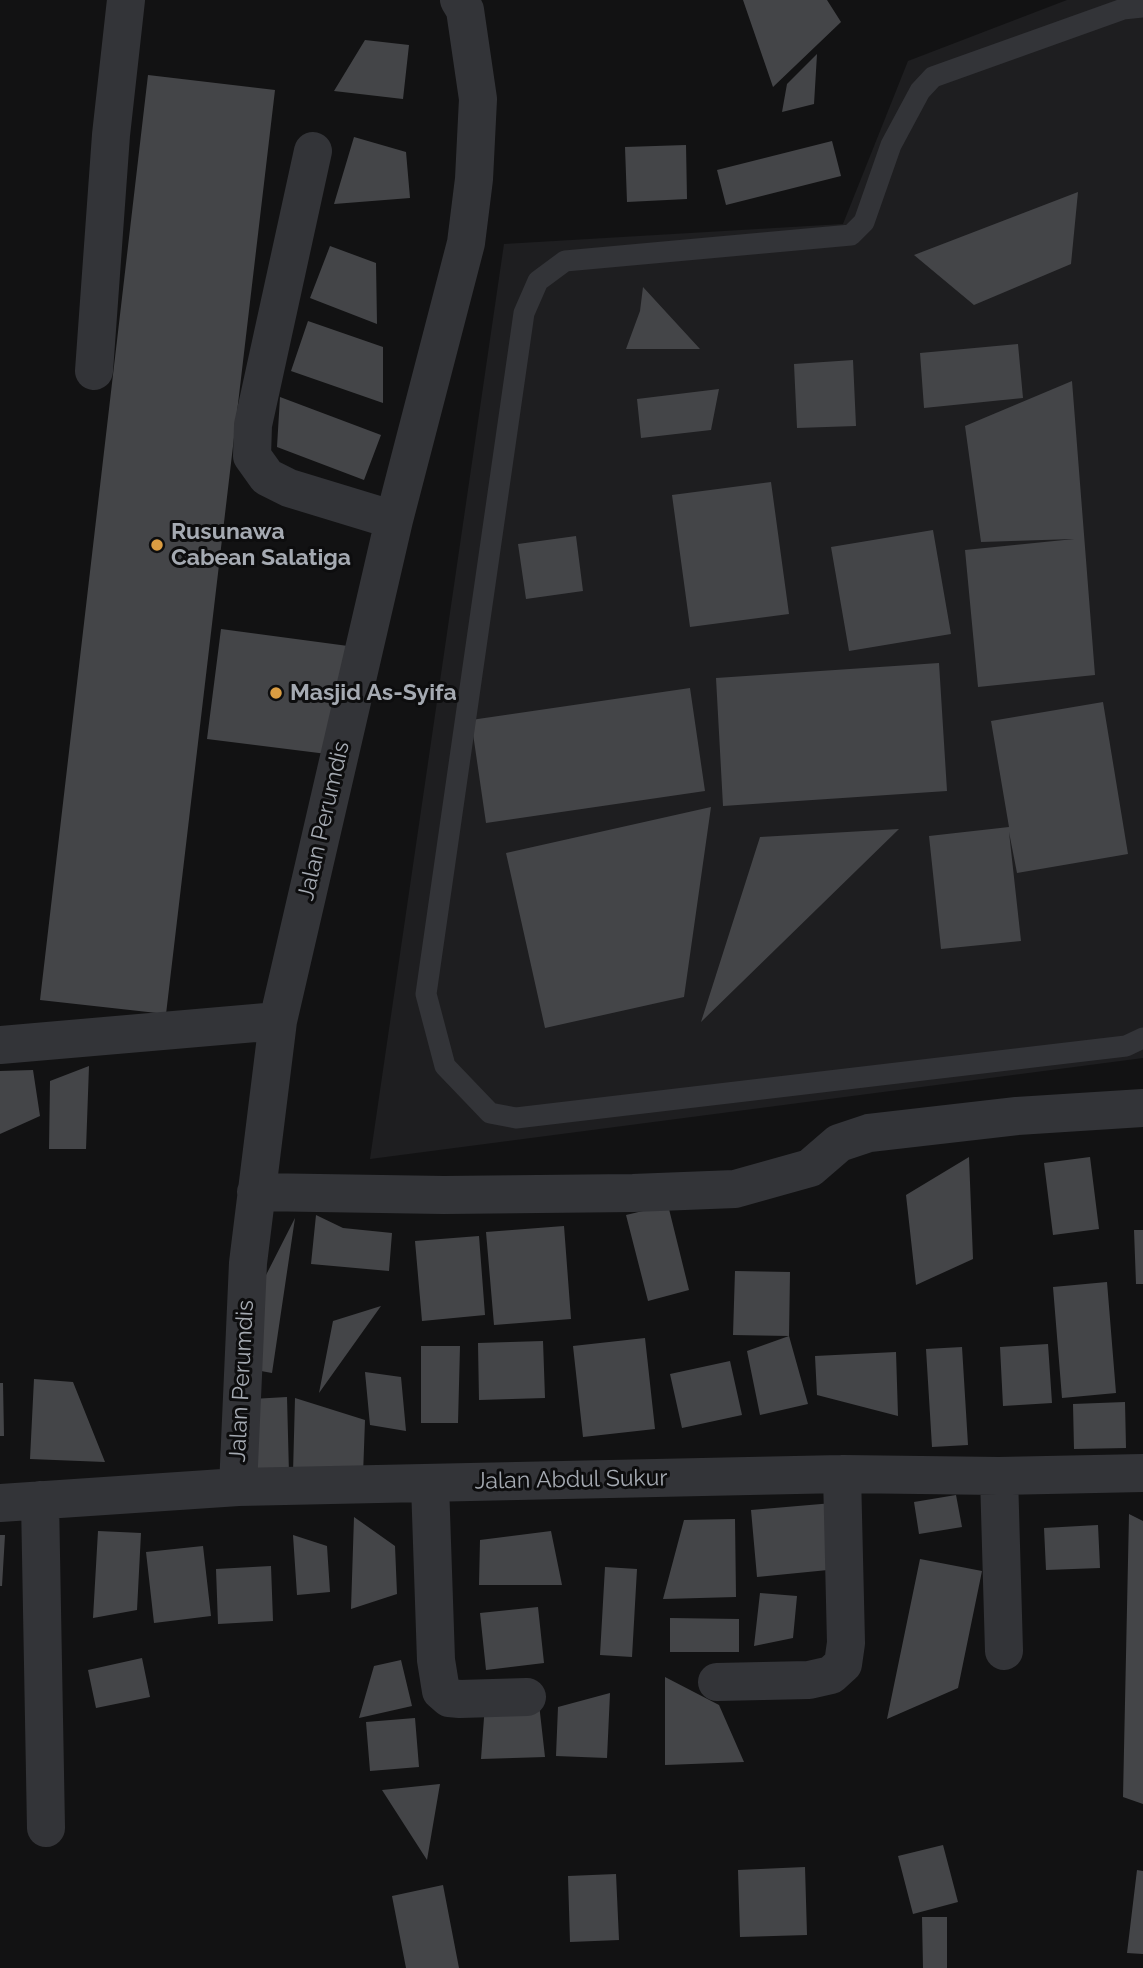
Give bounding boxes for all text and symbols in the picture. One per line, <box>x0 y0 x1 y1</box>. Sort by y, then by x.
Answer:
place label: Rusunawa Cabean Salatiga <box>171 518 351 572</box>
marker: Rusunawa Cabean Salatiga <box>149 537 165 553</box>
place label: Masjid As-Syifa <box>290 679 457 707</box>
marker: Masjid As-Syifa <box>268 685 284 701</box>
street label: Jalan Perumdis <box>292 739 356 903</box>
street label: Jalan Perumdis <box>224 1299 260 1463</box>
street label: Jalan Abdul Sukur <box>474 1465 668 1495</box>

